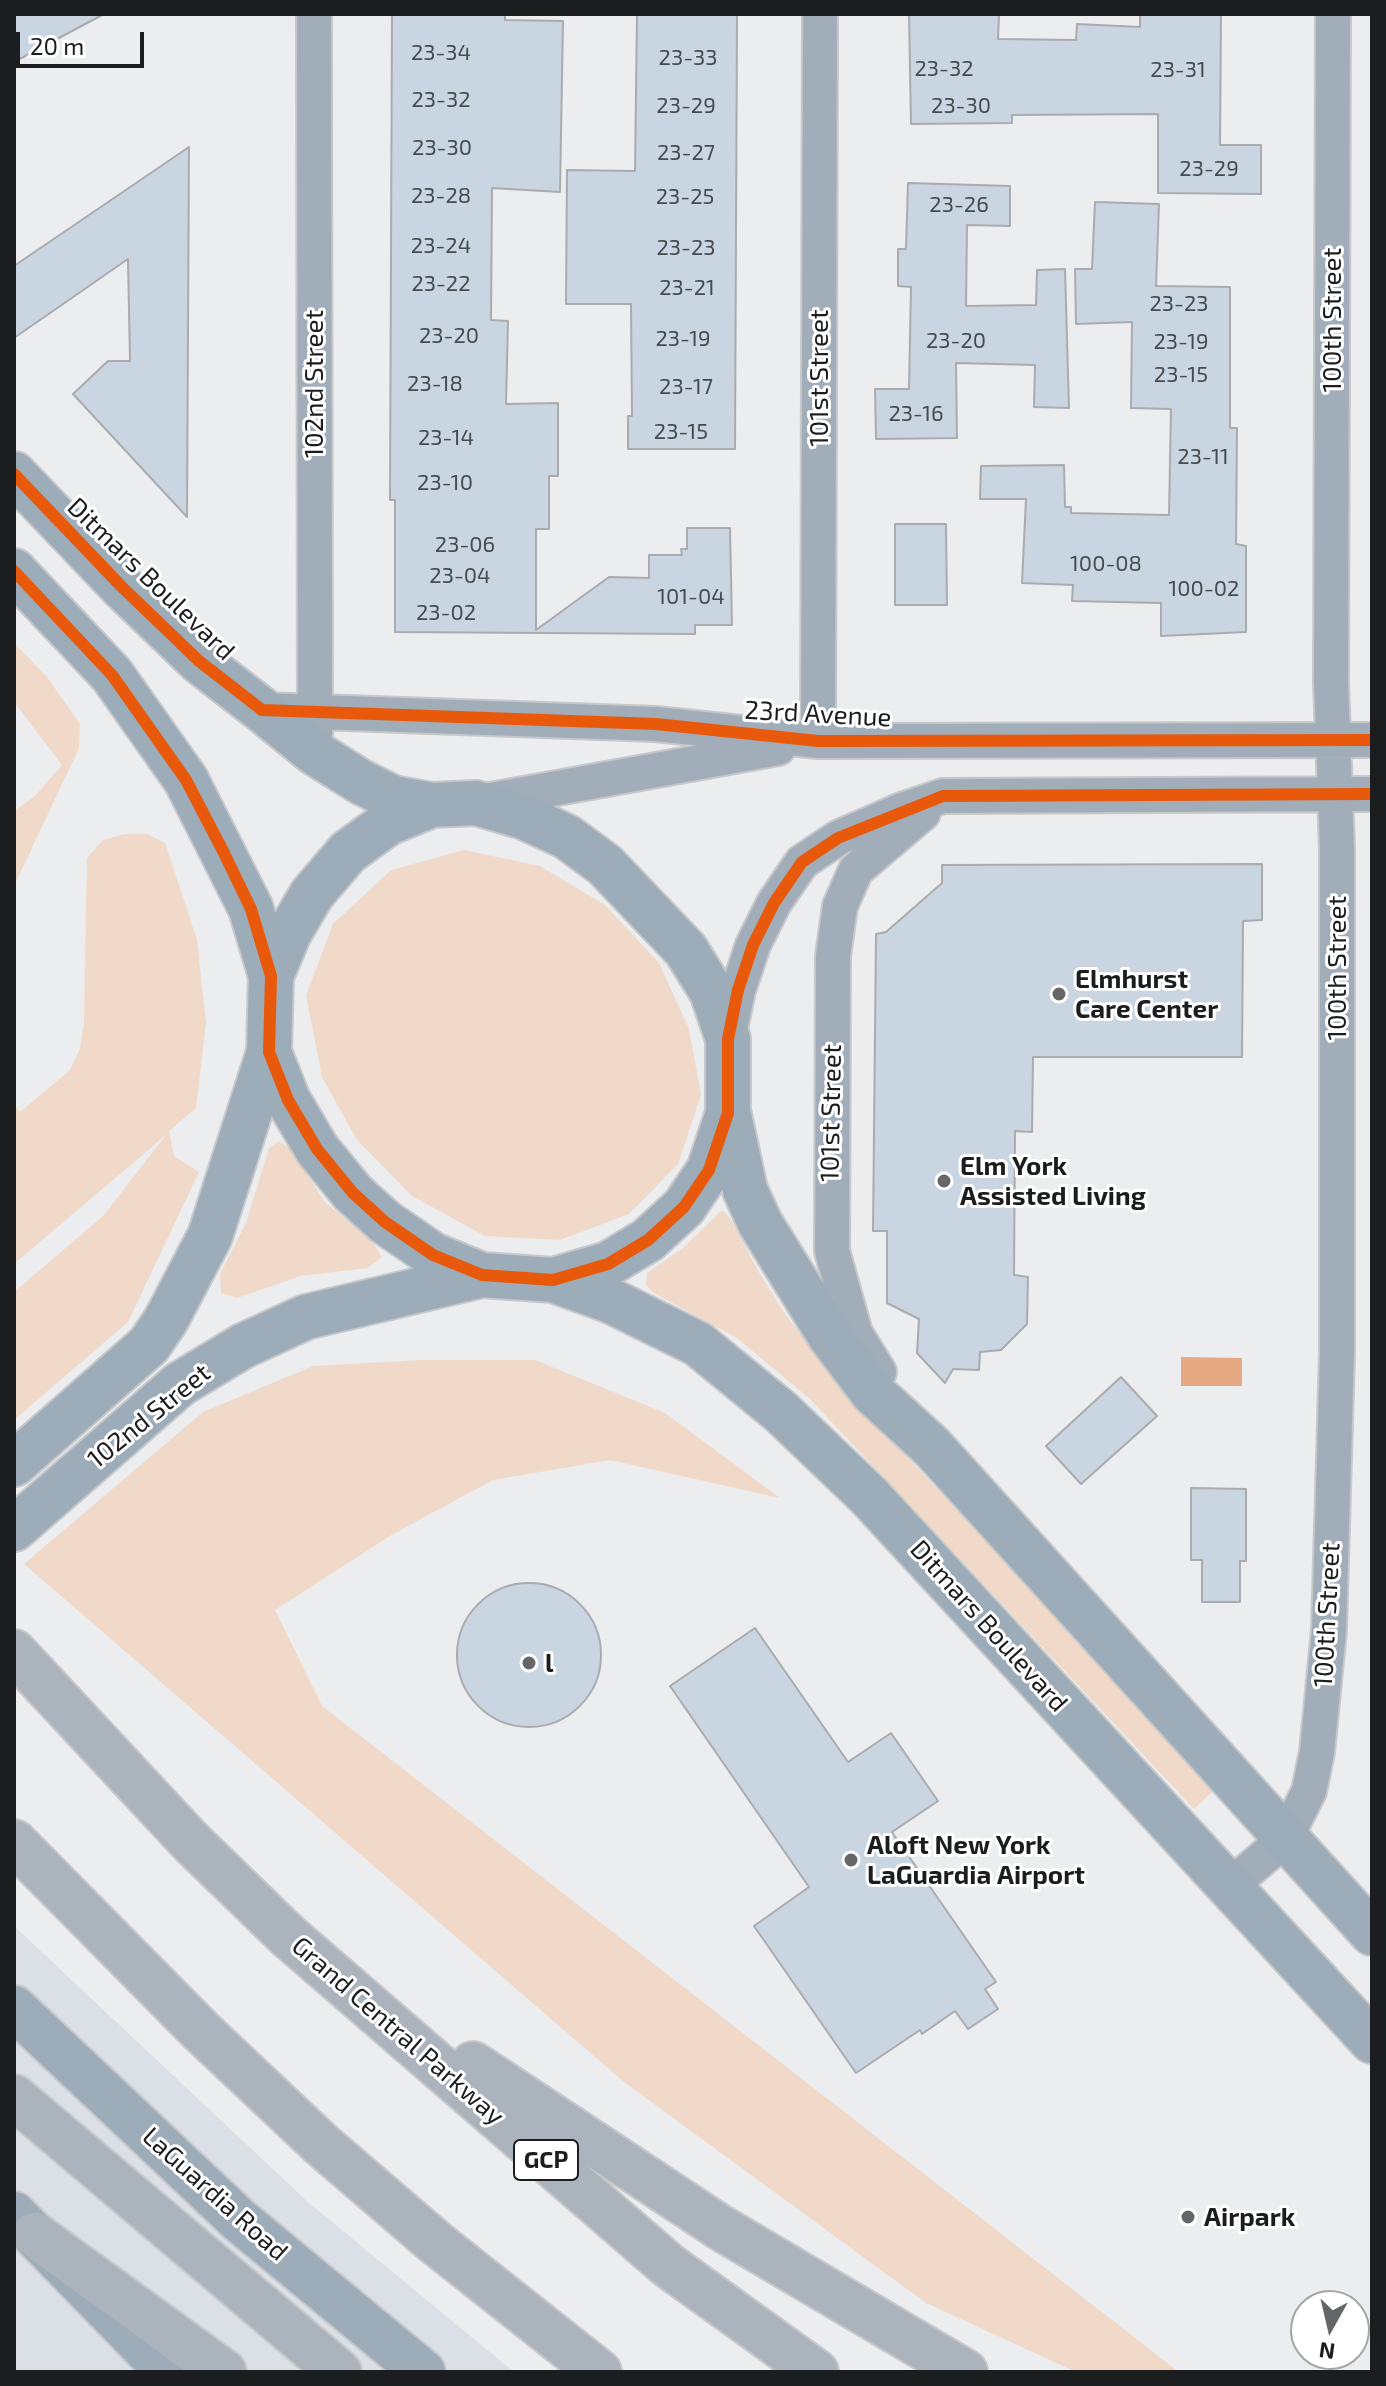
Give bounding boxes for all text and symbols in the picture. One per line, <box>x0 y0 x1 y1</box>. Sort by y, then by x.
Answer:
scale bar <box>20 16 148 66</box>
text: 20 m <box>30 31 84 60</box>
house number: 23-34 <box>411 40 471 66</box>
house number: 23-33 <box>659 45 717 71</box>
house number: 23-32 <box>914 56 974 82</box>
house number: 23-31 <box>1150 57 1206 83</box>
house number: 23-32 <box>411 87 471 113</box>
house number: 23-29 <box>656 93 716 119</box>
house number: 23-30 <box>931 93 991 119</box>
house number: 23-30 <box>412 135 472 161</box>
house number: 23-27 <box>657 140 715 166</box>
house number: 23-29 <box>1179 156 1239 182</box>
house number: 23-28 <box>411 183 471 209</box>
house number: 23-25 <box>656 184 714 210</box>
house number: 23-26 <box>929 192 989 218</box>
house number: 23-24 <box>411 233 471 259</box>
house number: 23-23 <box>656 235 716 261</box>
street label: 100th Street <box>1316 248 1348 392</box>
house number: 23-22 <box>411 271 471 297</box>
house number: 23-21 <box>659 275 715 301</box>
house number: 23-23 <box>1149 291 1209 317</box>
street label: 101st Street <box>803 309 835 447</box>
street label: 102nd Street <box>298 310 330 458</box>
house number: 23-20 <box>419 323 479 349</box>
house number: 23-19 <box>655 326 711 352</box>
house number: 23-20 <box>926 328 986 354</box>
house number: 23-19 <box>1153 329 1209 355</box>
house number: 23-15 <box>1154 362 1208 388</box>
house number: 23-18 <box>407 371 463 397</box>
house number: 23-17 <box>659 374 713 400</box>
house number: 23-16 <box>888 401 944 427</box>
house number: 23-15 <box>654 419 708 445</box>
house number: 23-14 <box>418 425 474 451</box>
house number: 23-11 <box>1177 444 1229 470</box>
house number: 23-10 <box>417 470 473 496</box>
street label: Ditmars Boulevard <box>61 491 241 667</box>
house number: 23-06 <box>435 532 495 558</box>
house number: 100-08 <box>1070 551 1142 577</box>
house number: 23-04 <box>429 563 491 589</box>
house number: 100-02 <box>1169 576 1239 602</box>
house number: 101-04 <box>657 584 725 610</box>
house number: 23-02 <box>416 600 476 626</box>
street label: 23rd Avenue <box>744 695 892 733</box>
street label: 100th Street <box>1321 896 1353 1040</box>
place label: Elmhurst Care Center <box>1075 963 1218 1024</box>
marker: Elmhurst Care Center <box>1050 985 1068 1003</box>
street label: 101st Street <box>814 1044 848 1182</box>
place label: Elm York Assisted Living <box>960 1150 1146 1212</box>
marker: Elm York Assisted Living <box>935 1172 953 1190</box>
street label: 102nd Street <box>81 1357 217 1475</box>
street label: Ditmars Boulevard <box>904 1534 1074 1718</box>
street label: 100th Street <box>1308 1542 1346 1688</box>
place label: l <box>545 1647 554 1679</box>
marker: l <box>520 1654 538 1672</box>
place label: Aloft New York LaGuardia Airport <box>867 1829 1085 1890</box>
marker: Aloft New York LaGuardia Airport <box>842 1851 860 1869</box>
street label: Grand Central Parkway <box>285 1930 511 2132</box>
street label: LaGuardia Road <box>136 2121 294 2267</box>
road number: GCP <box>514 2140 578 2180</box>
place label: Airpark <box>1204 2201 1295 2233</box>
marker: Airpark <box>1179 2208 1197 2226</box>
north arrow <box>1290 2290 1370 2370</box>
text: N <box>1317 2338 1337 2366</box>

